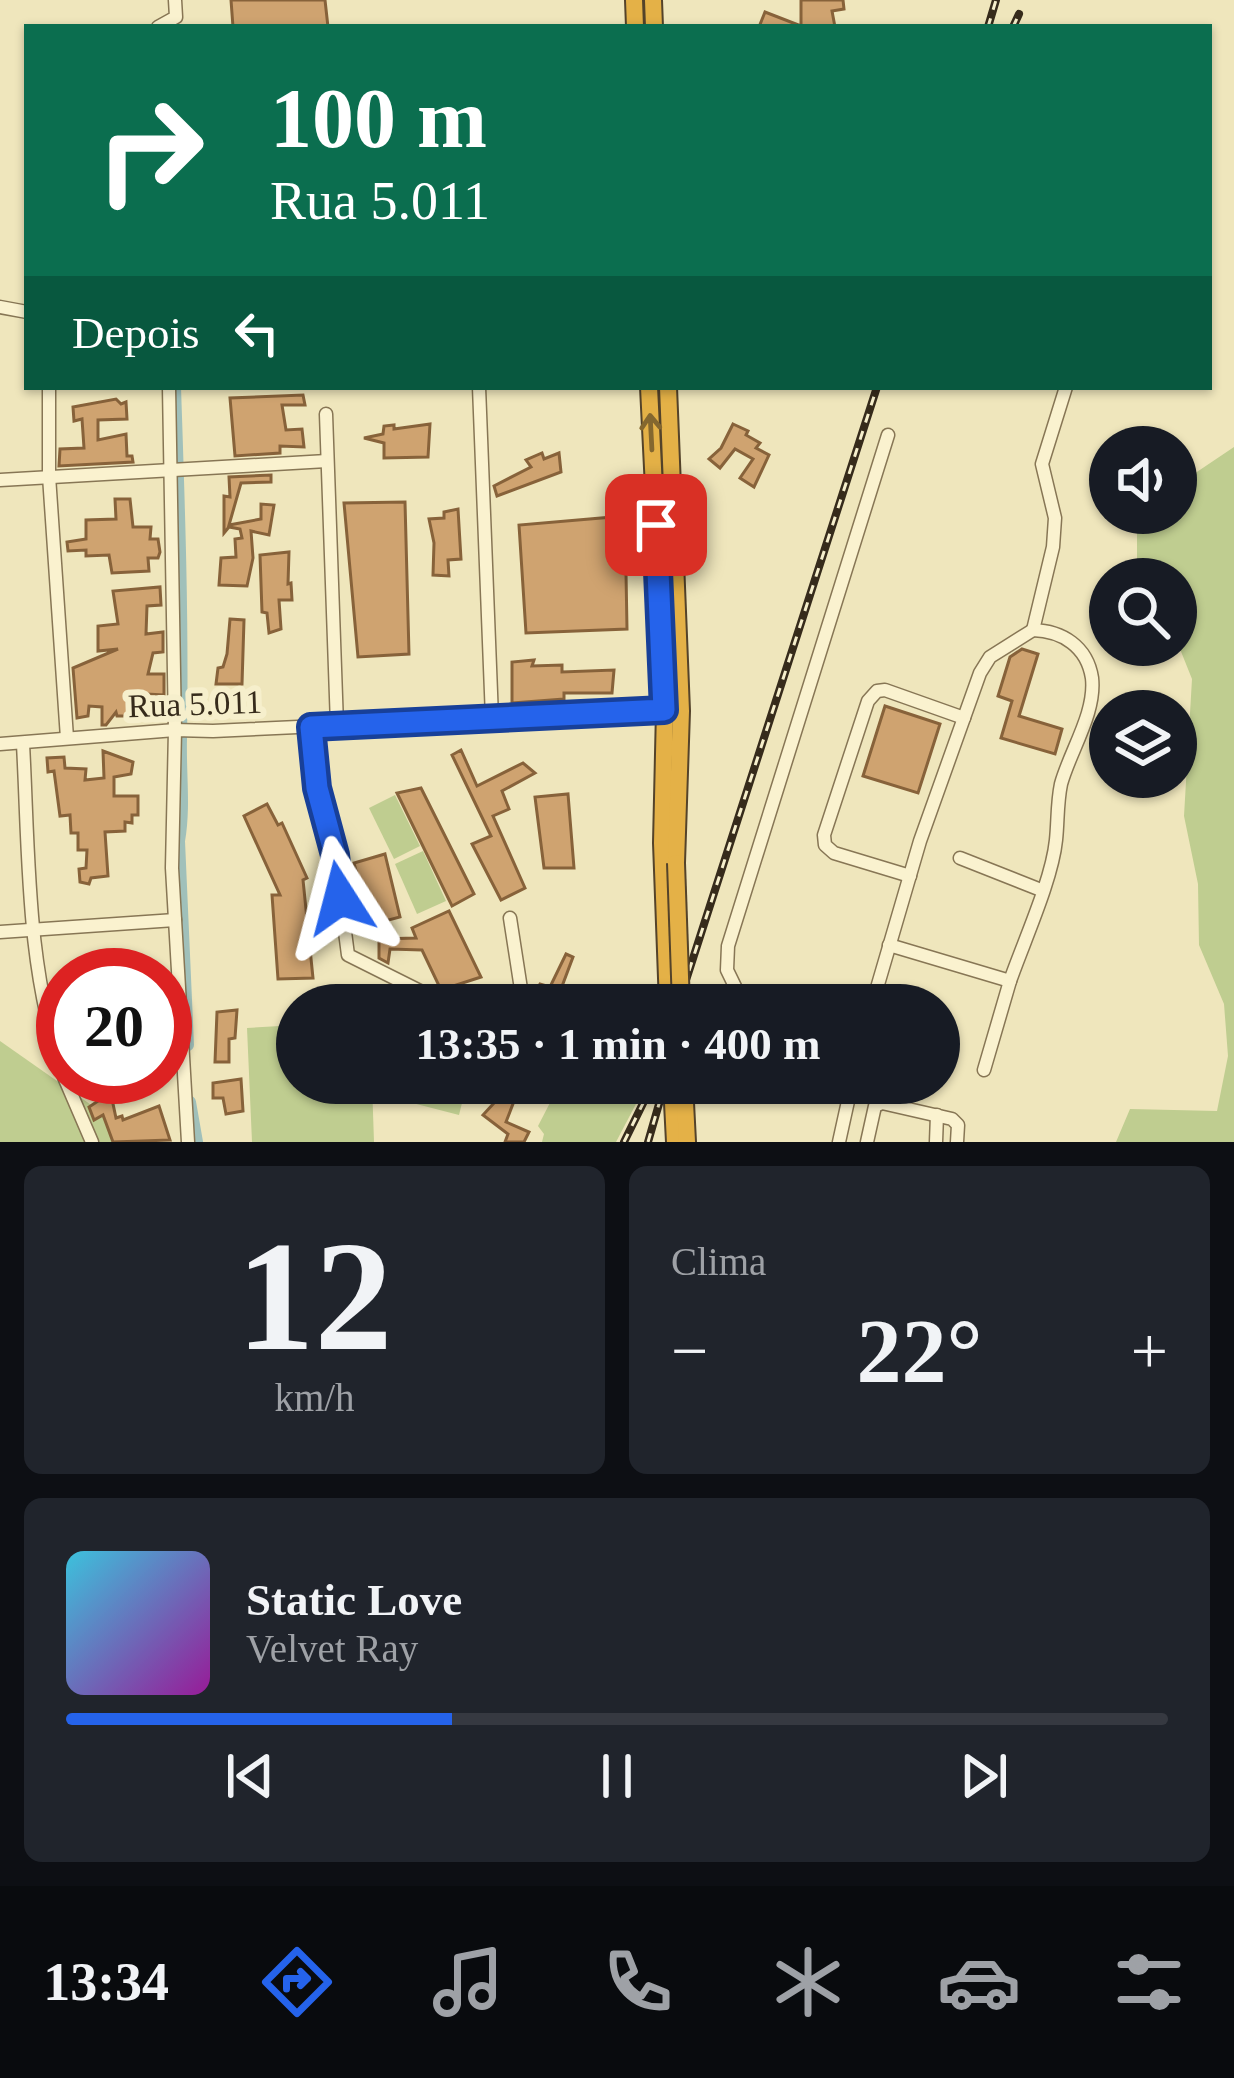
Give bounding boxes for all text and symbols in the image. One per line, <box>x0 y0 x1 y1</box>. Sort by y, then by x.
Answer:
icon: right <box>72 72 228 228</box>
text: 100 m <box>270 72 487 165</box>
text: Rua 5.011 <box>270 171 490 231</box>
icon: left <box>224 300 290 366</box>
text: Depois <box>72 308 200 358</box>
one-way arrow <box>639 413 662 452</box>
map controls <box>1089 426 1197 798</box>
button: sound <box>1089 426 1197 534</box>
pin <box>605 474 707 576</box>
icon: arrive <box>623 492 689 558</box>
button: search <box>1089 558 1197 666</box>
street label: Rua 5.011 <box>127 684 263 724</box>
button: layers <box>1089 690 1197 798</box>
position arrow <box>277 835 403 961</box>
speed limit sign: 20 <box>36 948 192 1104</box>
text: 13:35 · 1 min · 400 m <box>416 1019 821 1069</box>
text: 12 <box>237 1210 393 1383</box>
text: Clima <box>671 1240 766 1283</box>
text: 22° <box>857 1302 983 1401</box>
text: − <box>671 1314 708 1387</box>
text: + <box>1131 1314 1168 1387</box>
text: km/h <box>274 1376 355 1419</box>
text: Static Love <box>246 1575 462 1625</box>
text: Velvet Ray <box>246 1627 418 1670</box>
icon: previous <box>217 1743 283 1809</box>
icon: pause <box>584 1743 650 1809</box>
icon: next <box>951 1743 1017 1809</box>
icon: directions <box>255 1940 339 2024</box>
icon: music <box>426 1940 510 2024</box>
icon: phone <box>596 1940 680 2024</box>
icon: climate <box>766 1940 850 2024</box>
icon: car <box>937 1940 1021 2024</box>
icon: filters <box>1107 1940 1191 2024</box>
text: 13:34 <box>43 1952 169 2012</box>

